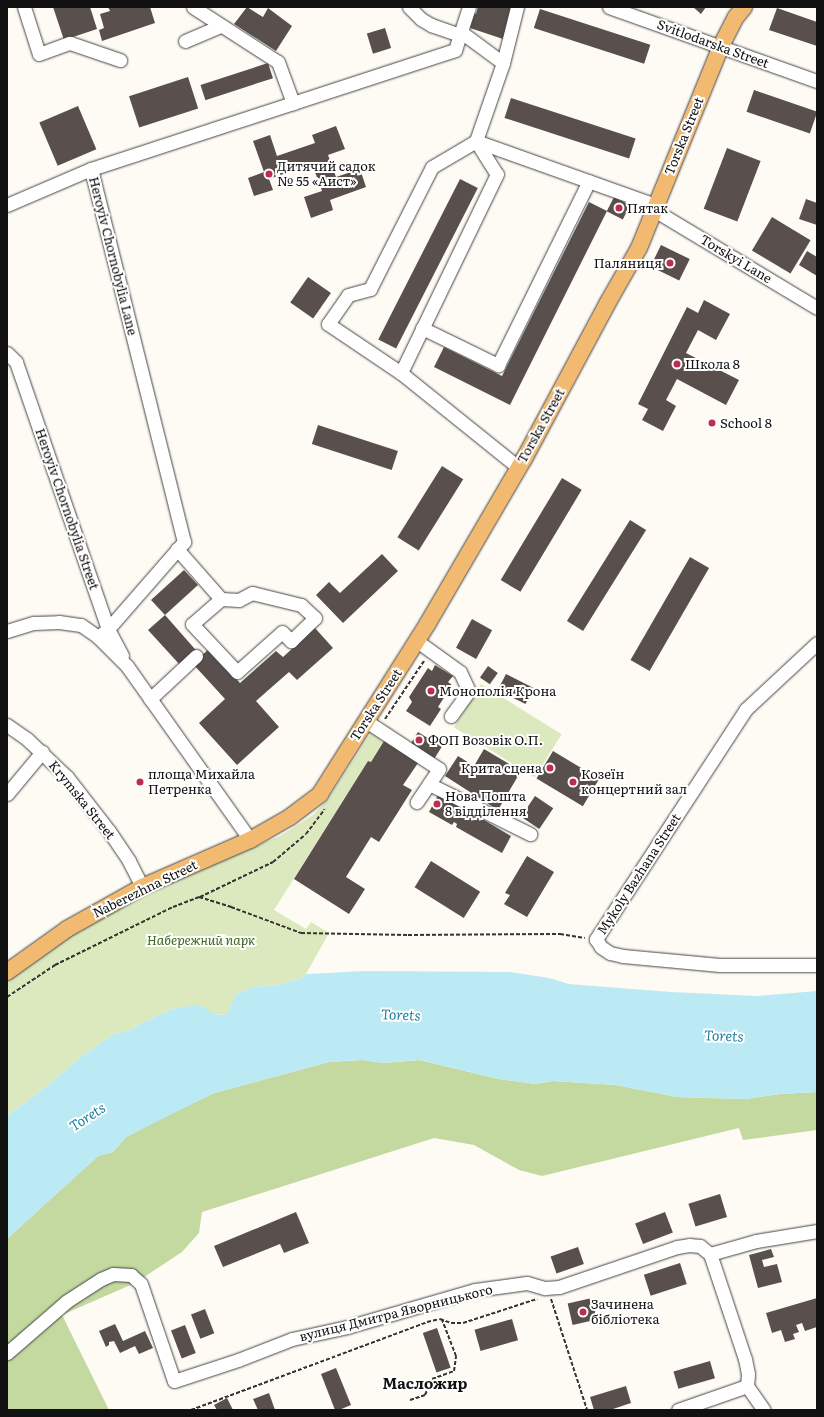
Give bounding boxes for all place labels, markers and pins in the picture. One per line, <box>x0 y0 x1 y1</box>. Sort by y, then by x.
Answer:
place label: Дитячий садок № 55 «Аист» <box>277 159 376 190</box>
marker: Дитячий садок № 55 «Аист» <box>264 169 274 179</box>
place label: Пятак <box>627 200 668 216</box>
marker: Пятак <box>614 203 624 213</box>
place label: Паляниця <box>594 255 662 271</box>
marker: Паляниця <box>665 258 675 268</box>
place label: Школа 8 <box>685 356 740 372</box>
marker: Школа 8 <box>672 359 682 369</box>
place label: School 8 <box>720 415 772 431</box>
marker: School 8 <box>707 418 717 428</box>
place label: Монополія Крона <box>439 683 556 699</box>
marker: Монополія Крона <box>426 686 436 696</box>
place label: ФОП Возовік О.П. <box>428 732 543 748</box>
marker: ФОП Возовік О.П. <box>413 734 425 746</box>
place label: Крита сцена <box>461 760 542 776</box>
marker: Крита сцена <box>545 763 555 773</box>
place label: площа Михайла Петренка <box>148 767 255 798</box>
place label: Козеїн концертний зал <box>581 767 687 798</box>
marker: площа Михайла Петренка <box>135 777 145 787</box>
marker: Козеїн концертний зал <box>568 777 578 787</box>
place label: Нова Пошта 8 відділення <box>445 789 527 820</box>
marker: Нова Пошта 8 відділення <box>432 799 442 809</box>
place label: Зачинена бібліотека <box>591 1297 659 1328</box>
marker: Зачинена бібліотека <box>578 1307 588 1317</box>

